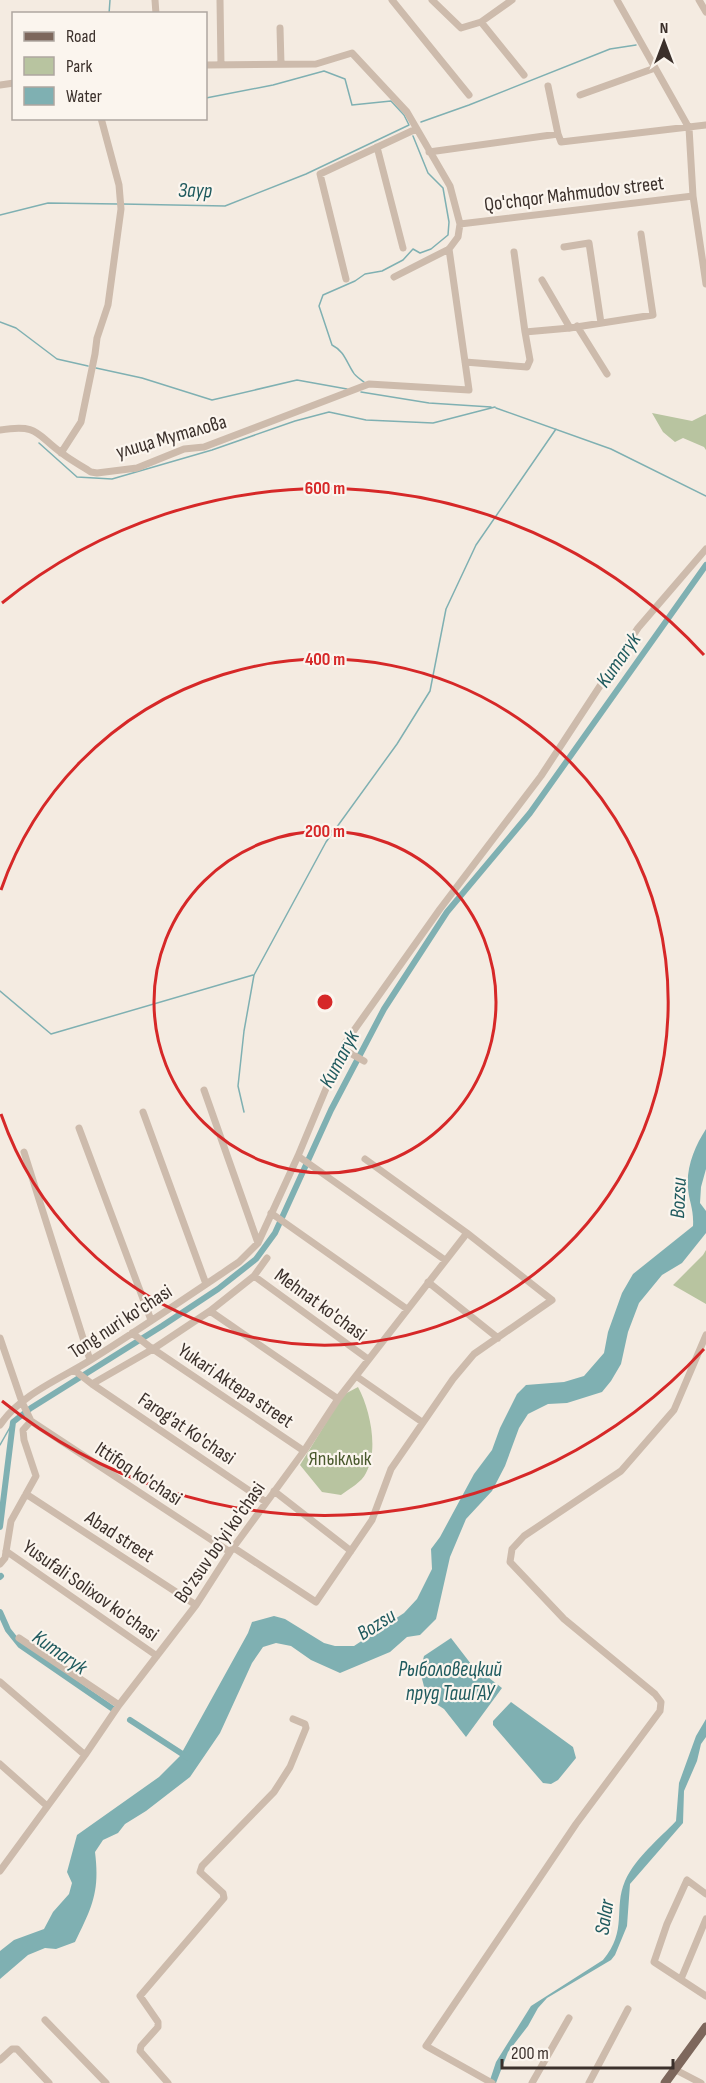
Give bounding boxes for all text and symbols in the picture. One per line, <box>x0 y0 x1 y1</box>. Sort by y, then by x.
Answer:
legend <box>12 12 207 120</box>
north arrow <box>634 12 694 72</box>
text: N <box>660 19 668 38</box>
text: Road <box>66 26 96 47</box>
text: Park <box>66 56 92 77</box>
text: Water <box>66 86 102 107</box>
street label: Qo'chqor Mahmudov street <box>483 171 665 217</box>
water label: Заур <box>178 178 213 203</box>
street label: улица Муталова <box>113 410 229 464</box>
text: 600 m <box>305 478 345 499</box>
water label: Kumaryk <box>591 627 647 693</box>
text: 400 m <box>305 649 345 670</box>
text: 200 m <box>305 821 345 842</box>
centre of rings <box>315 992 335 1012</box>
water label: Kumaryk <box>314 1025 365 1092</box>
water label: Bozsu <box>665 1177 692 1219</box>
street label: Mehnat ko'chasi <box>270 1263 371 1346</box>
street label: Tong nuri ko'chasi <box>64 1280 177 1364</box>
street label: Yukari Aktepa street <box>173 1338 298 1433</box>
street label: Farog'at Ko'chasi <box>133 1388 240 1470</box>
street label: Ittifoq ko'chasi <box>90 1437 187 1511</box>
park label: Япыклык <box>309 1447 372 1471</box>
street label: Bo'zsuv bo'yi ko'chasi <box>169 1477 270 1608</box>
street label: Abad street <box>80 1505 158 1568</box>
street label: Yusufali Solixov ko'chasi <box>18 1535 163 1647</box>
water label: Bozsu <box>352 1603 401 1646</box>
water label: Kumaryk <box>27 1625 93 1681</box>
water label: Рыболовецкий пруд ТашГАУ <box>398 1657 502 1706</box>
water label: Salar <box>589 1896 620 1937</box>
scale bar <box>502 2032 673 2070</box>
text: 200 m <box>511 2043 549 2064</box>

